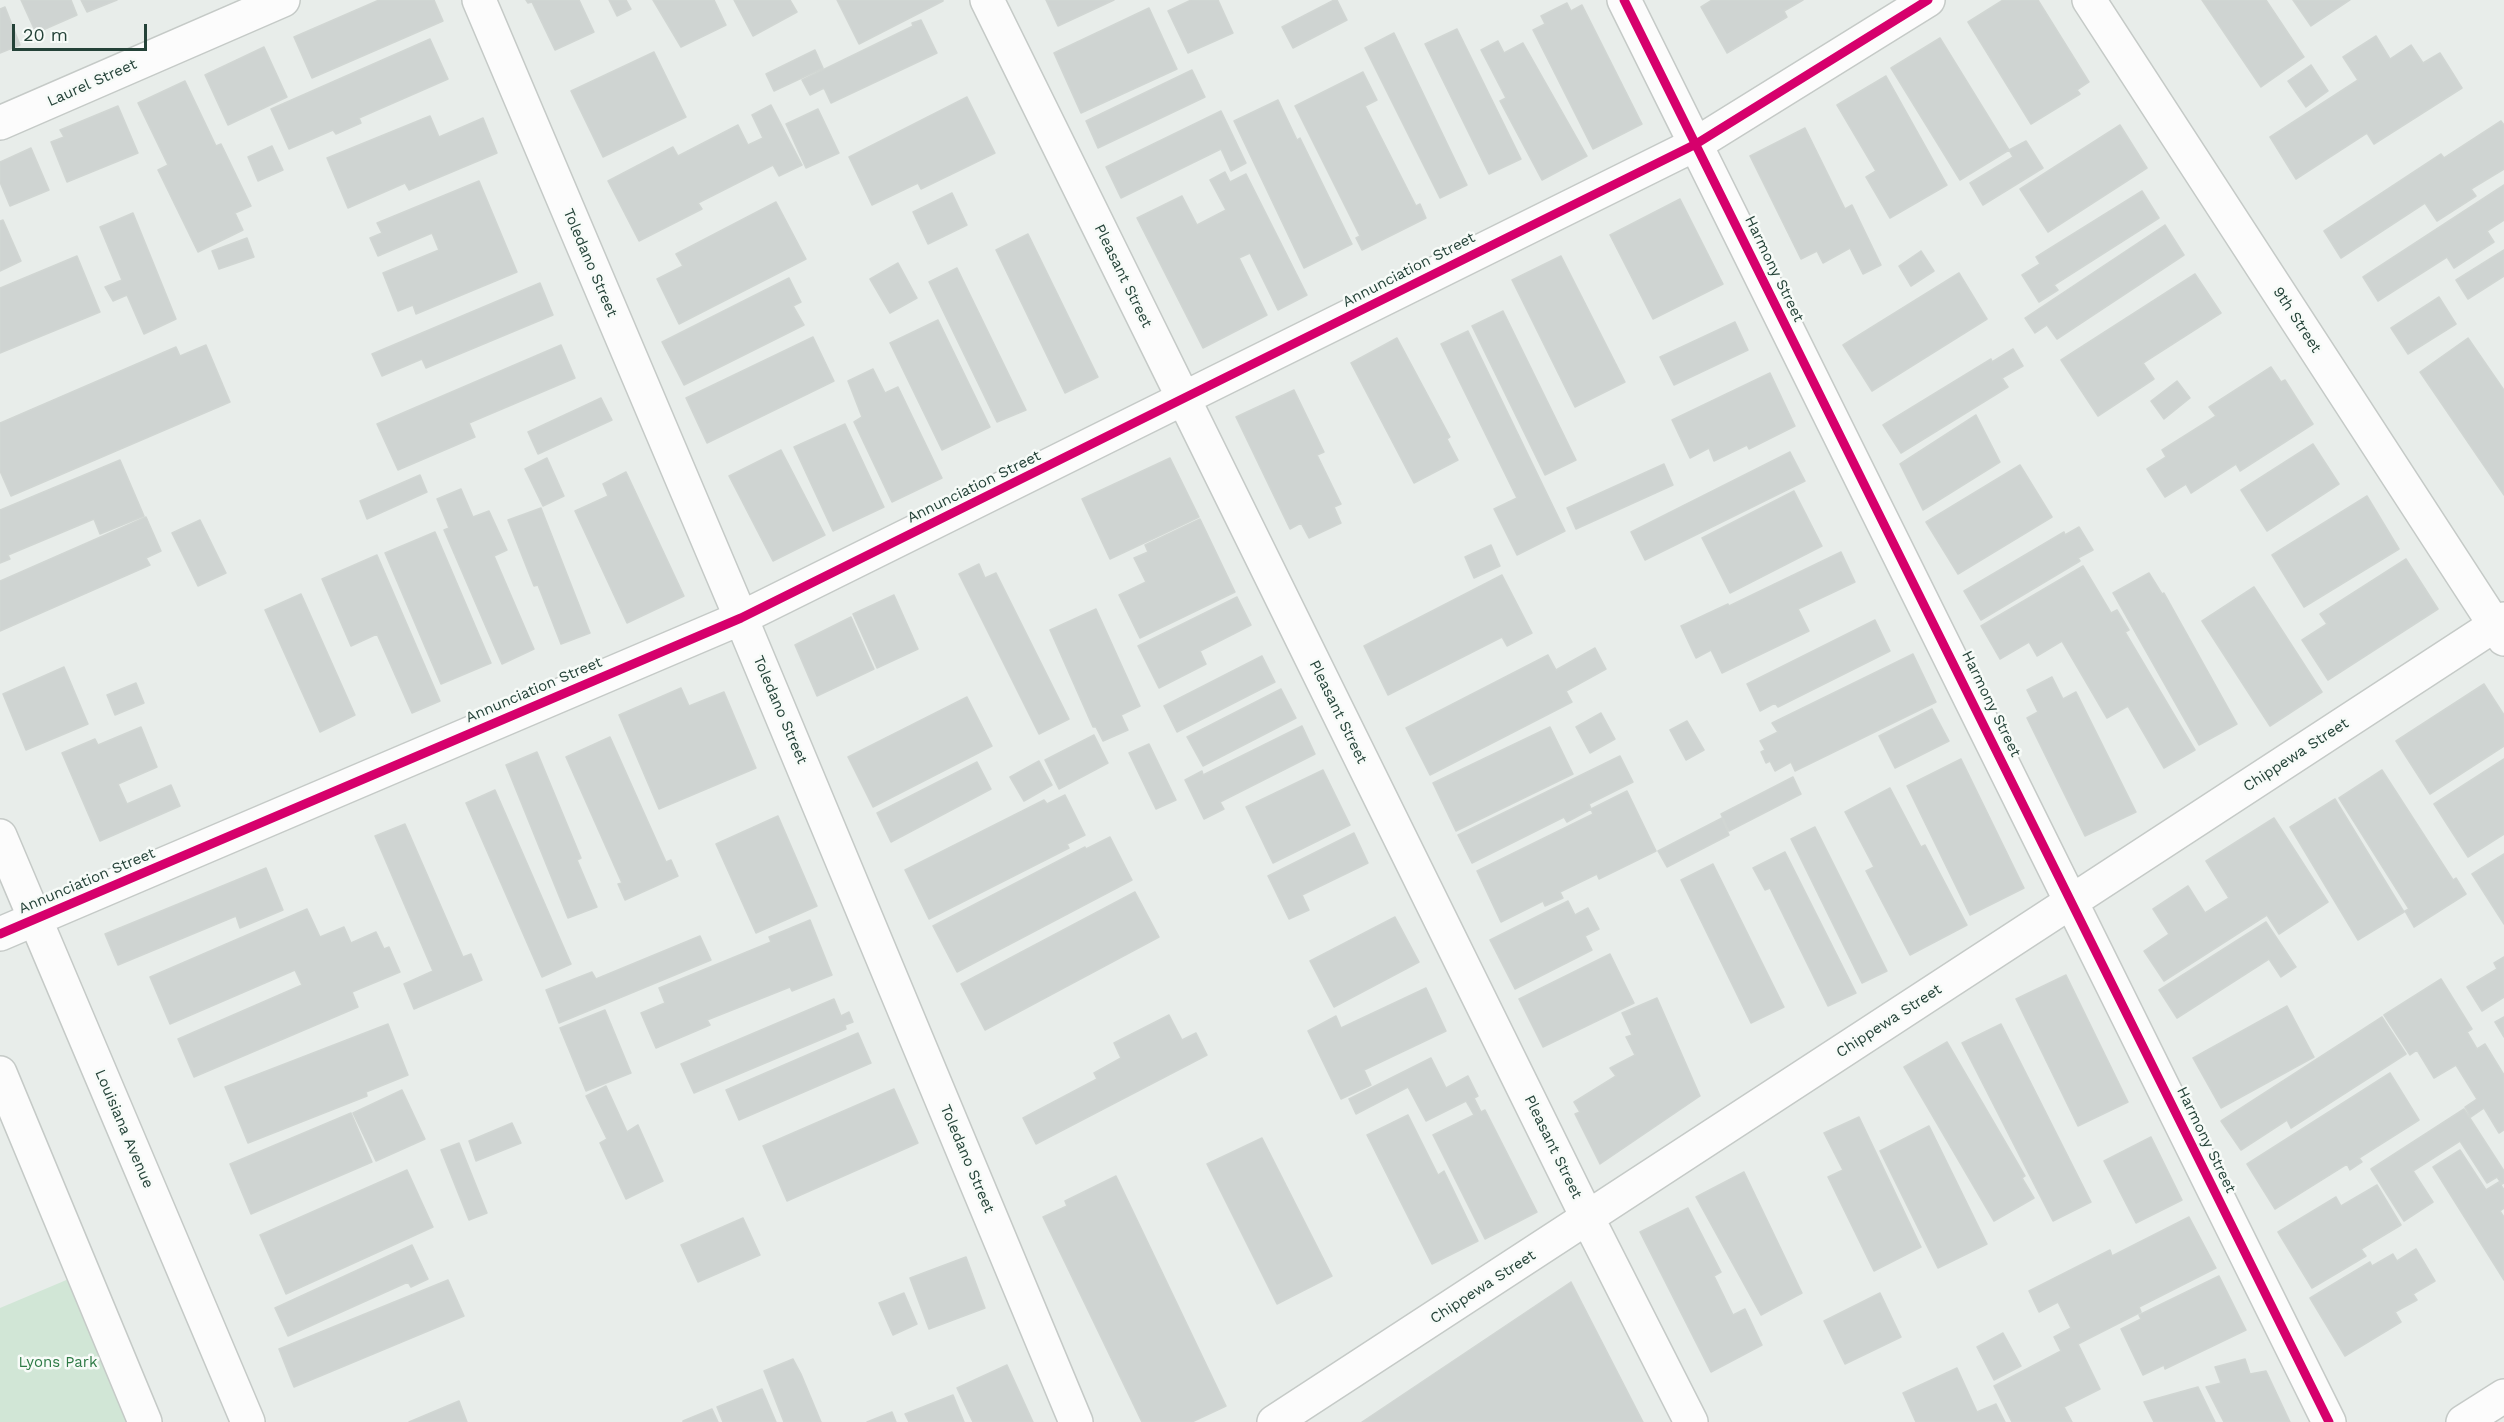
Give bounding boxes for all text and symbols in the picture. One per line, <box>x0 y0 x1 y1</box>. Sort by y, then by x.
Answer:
scale bar <box>15 12 150 50</box>
text: 20 m <box>23 24 68 45</box>
street label: Laurel Street <box>44 55 140 111</box>
street label: Toledano Street <box>559 206 621 320</box>
street label: Harmony Street <box>1741 213 1807 325</box>
street label: Pleasant Street <box>1090 221 1156 331</box>
street label: Annunciation Street <box>1340 229 1478 311</box>
street label: 9th Street <box>2269 284 2325 356</box>
street label: Annunciation Street <box>904 447 1044 527</box>
street label: Harmony Street <box>1958 648 2024 760</box>
street label: Annunciation Street <box>463 653 605 727</box>
street label: Toledano Street <box>749 653 811 767</box>
street label: Pleasant Street <box>1305 657 1371 767</box>
street label: Chippewa Street <box>2240 714 2352 796</box>
street label: Annunciation Street <box>16 844 158 918</box>
street label: Chippewa Street <box>1833 980 1945 1062</box>
street label: Louisiana Avenue <box>91 1067 157 1191</box>
street label: Harmony Street <box>2173 1084 2239 1196</box>
street label: Pleasant Street <box>1520 1092 1586 1202</box>
street label: Toledano Street <box>936 1102 998 1216</box>
street label: Chippewa Street <box>1427 1246 1539 1328</box>
park label: Lyons Park <box>19 1354 97 1372</box>

